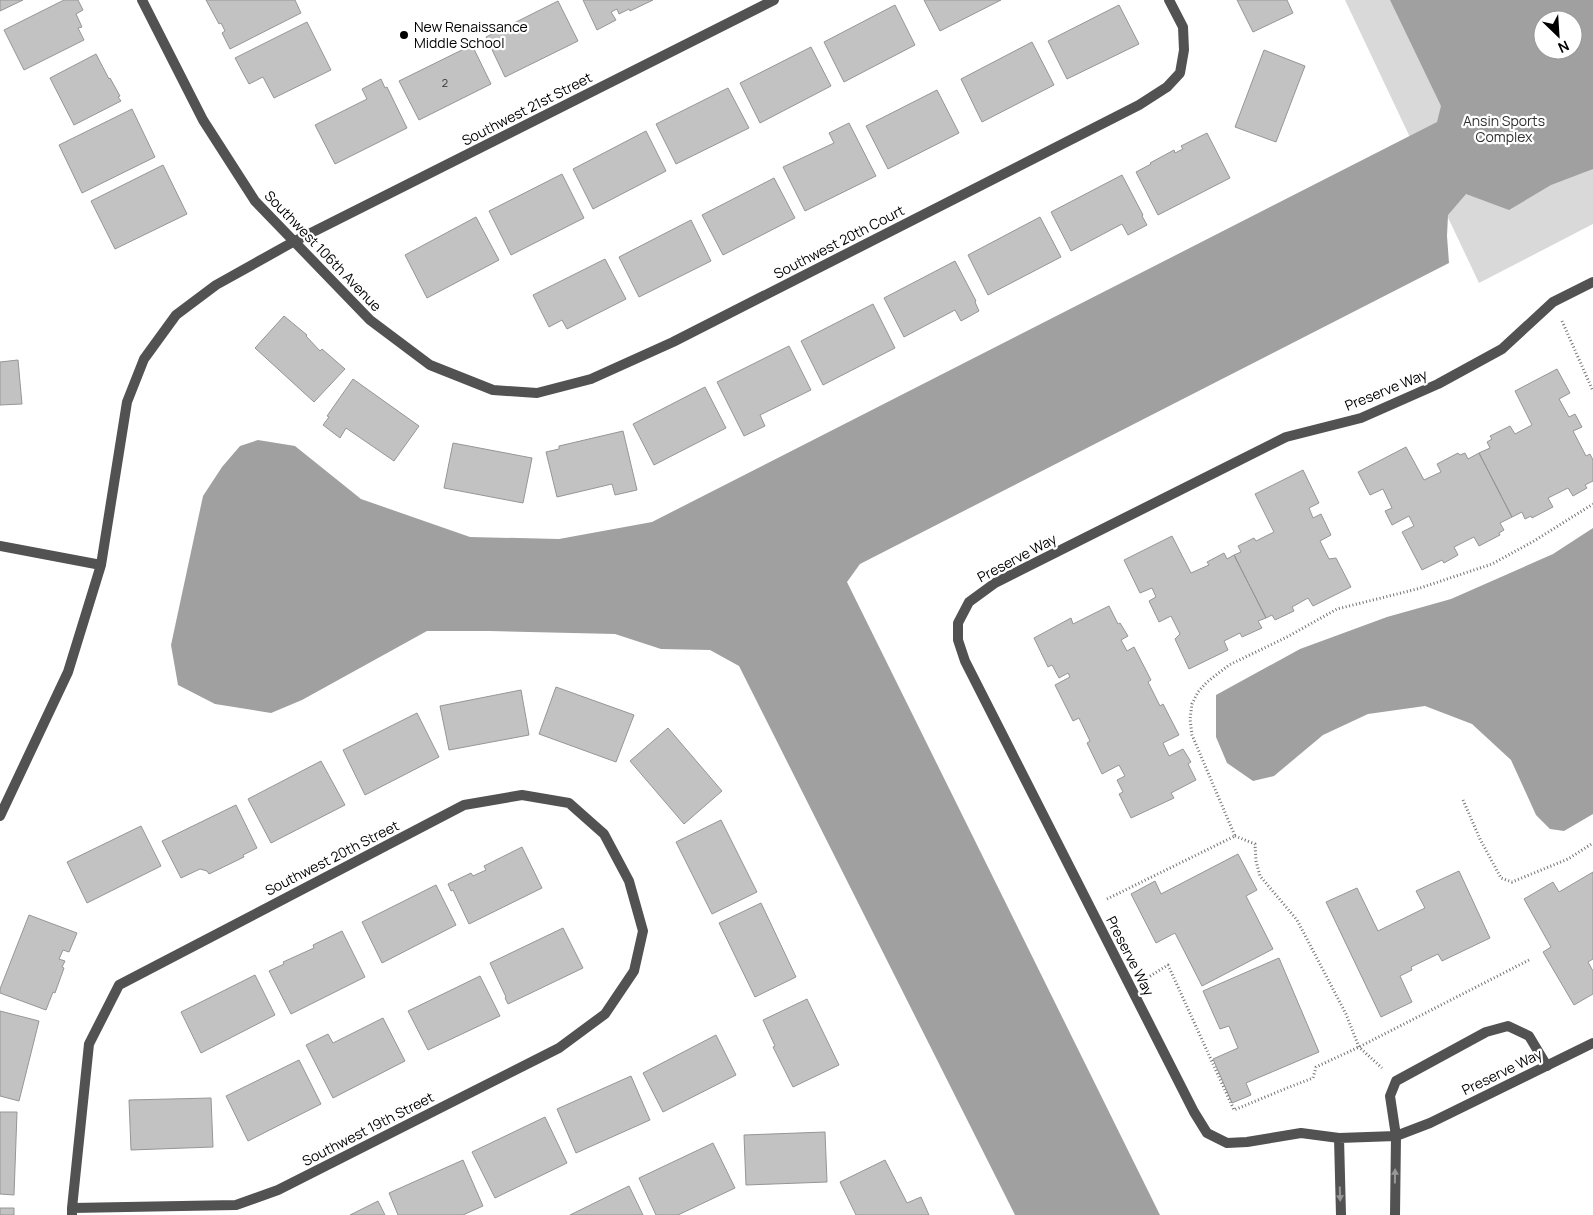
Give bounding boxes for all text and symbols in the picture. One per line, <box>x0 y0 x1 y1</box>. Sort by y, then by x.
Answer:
north arrow <box>1533 10 1583 60</box>
place label: New Renaissance Middle School <box>414 17 528 52</box>
marker: New Renaissance Middle School <box>398 29 410 41</box>
text: N <box>1555 36 1572 58</box>
street label: Southwest 21st Street <box>458 67 596 150</box>
house number: 2 <box>442 75 448 90</box>
park label: Ansin Sports Complex <box>1463 111 1545 146</box>
street label: Southwest 106th Avenue <box>261 186 386 315</box>
street label: Southwest 20th Court <box>770 200 908 283</box>
street label: Preserve Way <box>1342 364 1430 415</box>
street label: Preserve Way <box>974 528 1060 586</box>
street label: Southwest 20th Street <box>262 815 402 900</box>
street label: Preserve Way <box>1102 913 1159 999</box>
street label: Preserve Way <box>1458 1044 1546 1099</box>
street label: Southwest 19th Street <box>299 1087 437 1170</box>
one-way arrow <box>1391 1167 1399 1183</box>
one-way arrow <box>1336 1186 1344 1202</box>

